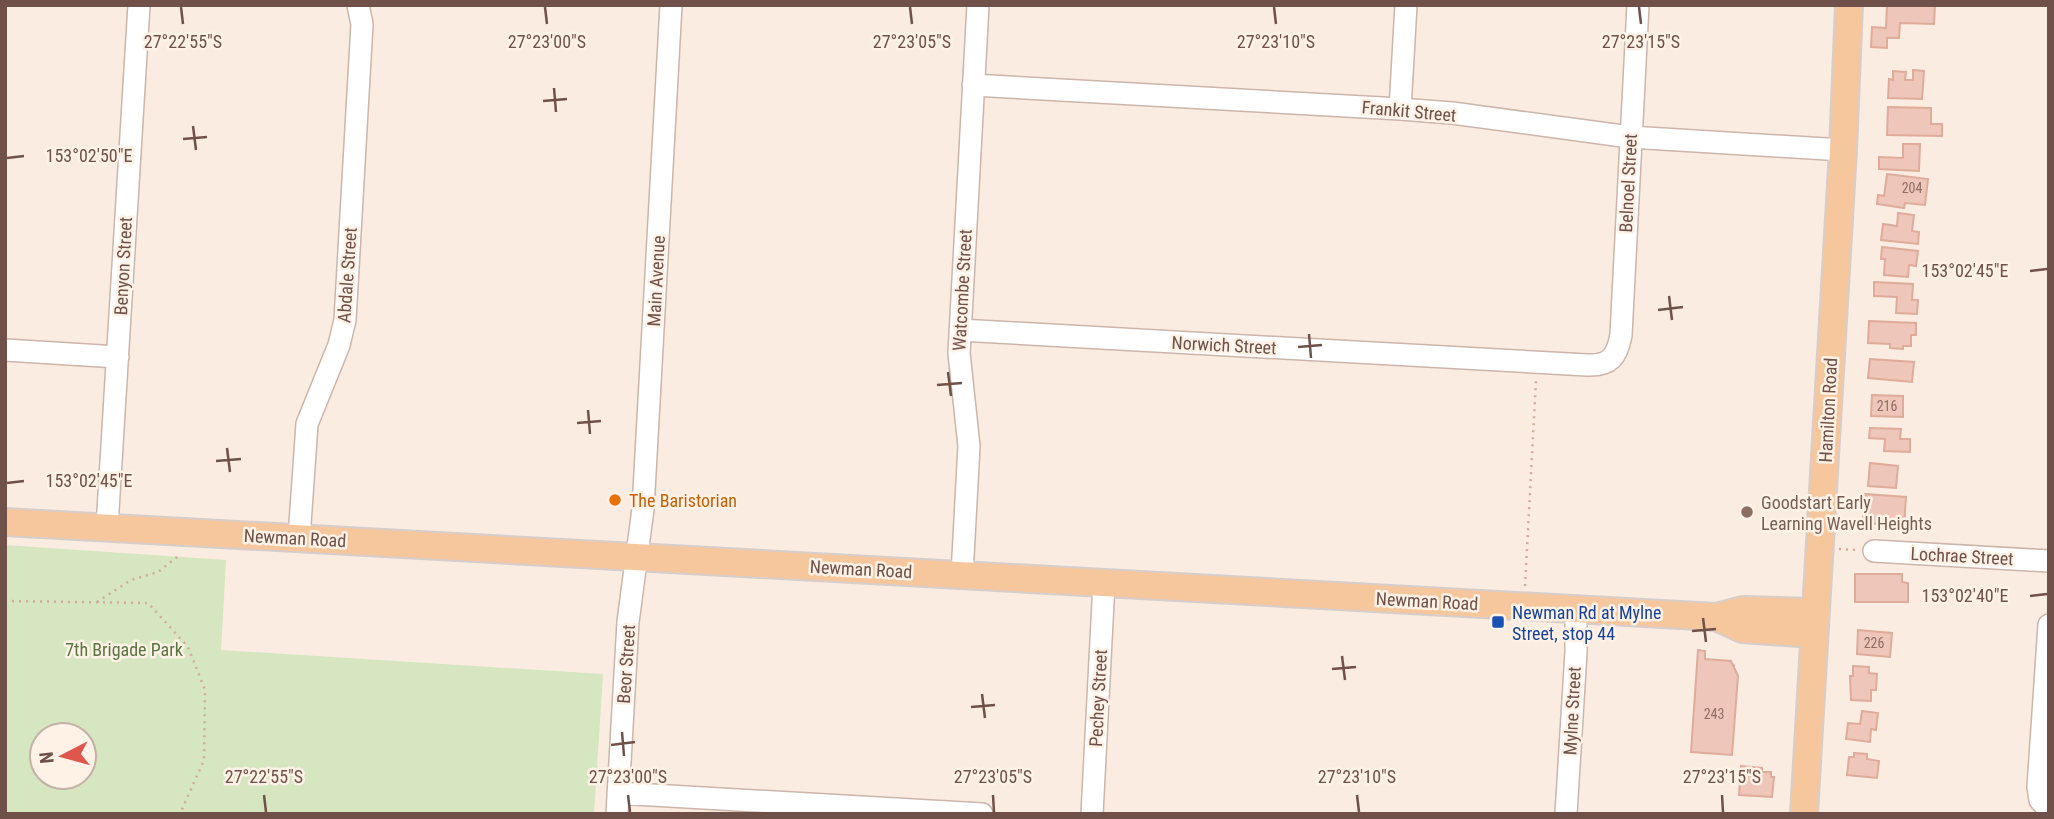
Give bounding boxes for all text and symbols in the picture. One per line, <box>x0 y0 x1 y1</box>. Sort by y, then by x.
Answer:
text: 27°22'55"S <box>144 31 222 52</box>
text: 27°23'00"S <box>508 31 586 52</box>
text: 27°23'05"S <box>873 31 951 52</box>
text: 27°23'10"S <box>1237 31 1315 52</box>
text: 27°23'15"S <box>1602 31 1680 52</box>
street label: Frankit Street <box>1361 96 1457 126</box>
street label: Belnoel Street <box>1615 133 1641 233</box>
text: 153°02'50"E <box>46 145 132 166</box>
house number: 204 <box>1902 180 1922 196</box>
street label: Benyon Street <box>110 216 136 316</box>
street label: Abdale Street <box>333 227 361 323</box>
street label: Watcombe Street <box>948 229 976 351</box>
street label: Main Avenue <box>643 235 669 327</box>
text: 153°02'45"E <box>1922 260 2008 281</box>
street label: Norwich Street <box>1171 332 1277 358</box>
street label: Hamilton Road <box>1815 357 1841 463</box>
house number: 216 <box>1877 398 1897 414</box>
text: 153°02'45"E <box>46 470 132 491</box>
place label: The Baristorian <box>629 490 737 511</box>
marker: The Baristorian <box>607 492 623 508</box>
place label: Goodstart Early Learning Wavell Heights <box>1761 492 1932 534</box>
marker: Goodstart Early Learning Wavell Heights <box>1739 504 1755 520</box>
street label: Newman Road <box>243 525 347 551</box>
street label: Lochrae Street <box>1910 543 2014 569</box>
street label: Newman Road <box>809 556 913 582</box>
text: 153°02'40"E <box>1922 585 2008 606</box>
street label: Newman Road <box>1375 588 1479 614</box>
place label: Newman Rd at Mylne Street, stop 44 <box>1512 602 1661 644</box>
marker: Newman Rd at Mylne Street, stop 44 <box>1490 614 1506 630</box>
street label: Beor Street <box>613 624 639 704</box>
house number: 226 <box>1864 635 1884 651</box>
park label: 7th Brigade Park <box>65 639 183 660</box>
street label: Pechey Street <box>1085 649 1111 747</box>
street label: Mylne Street <box>1559 666 1585 756</box>
house number: 243 <box>1704 706 1724 722</box>
north arrow <box>28 721 98 791</box>
text: N <box>35 751 59 765</box>
text: 27°22'55"S <box>225 766 303 787</box>
text: 27°23'00"S <box>589 766 667 787</box>
text: 27°23'05"S <box>954 766 1032 787</box>
text: 27°23'10"S <box>1318 766 1396 787</box>
text: 27°23'15"S <box>1683 766 1761 787</box>

